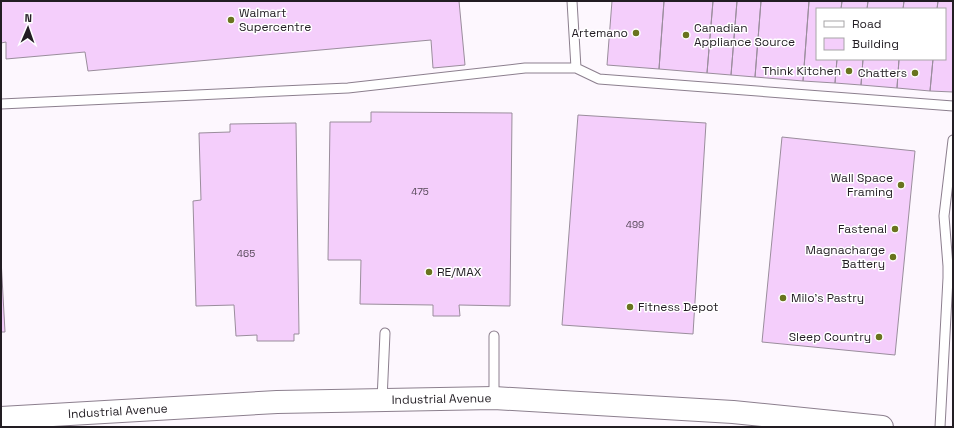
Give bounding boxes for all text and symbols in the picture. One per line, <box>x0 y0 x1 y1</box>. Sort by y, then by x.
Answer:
place label: Walmart Supercentre <box>239 5 311 35</box>
north arrow <box>8 8 48 48</box>
legend <box>816 8 946 60</box>
text: N <box>24 11 32 25</box>
marker: Walmart Supercentre <box>226 15 236 25</box>
text: Road <box>852 16 881 32</box>
place label: Canadian Appliance Source <box>694 20 795 50</box>
place label: Artemano <box>572 25 628 41</box>
marker: Artemano <box>631 28 641 38</box>
marker: Canadian Appliance Source <box>681 30 691 40</box>
text: Building <box>852 36 899 52</box>
place label: Think Kitchen <box>762 63 841 79</box>
place label: Chatters <box>858 65 907 81</box>
marker: Think Kitchen <box>844 66 854 76</box>
marker: Chatters <box>910 68 920 78</box>
place label: Wall Space Framing <box>831 170 893 200</box>
marker: Wall Space Framing <box>896 180 906 190</box>
house number: 475 <box>411 185 429 198</box>
house number: 499 <box>626 218 644 231</box>
place label: Fastenal <box>838 221 887 237</box>
marker: Fastenal <box>890 224 900 234</box>
place label: Magnacharge Battery <box>806 242 885 272</box>
house number: 465 <box>237 247 255 260</box>
marker: Magnacharge Battery <box>888 252 898 262</box>
place label: RE/MAX <box>437 264 482 280</box>
marker: RE/MAX <box>424 267 434 277</box>
place label: Milo's Pastry <box>791 290 864 306</box>
marker: Milo's Pastry <box>778 293 788 303</box>
place label: Fitness Depot <box>638 299 719 315</box>
marker: Fitness Depot <box>625 302 635 312</box>
place label: Sleep Country <box>789 329 871 345</box>
marker: Sleep Country <box>874 332 884 342</box>
street label: Industrial Avenue <box>391 390 492 408</box>
street label: Industrial Avenue <box>68 400 168 422</box>

